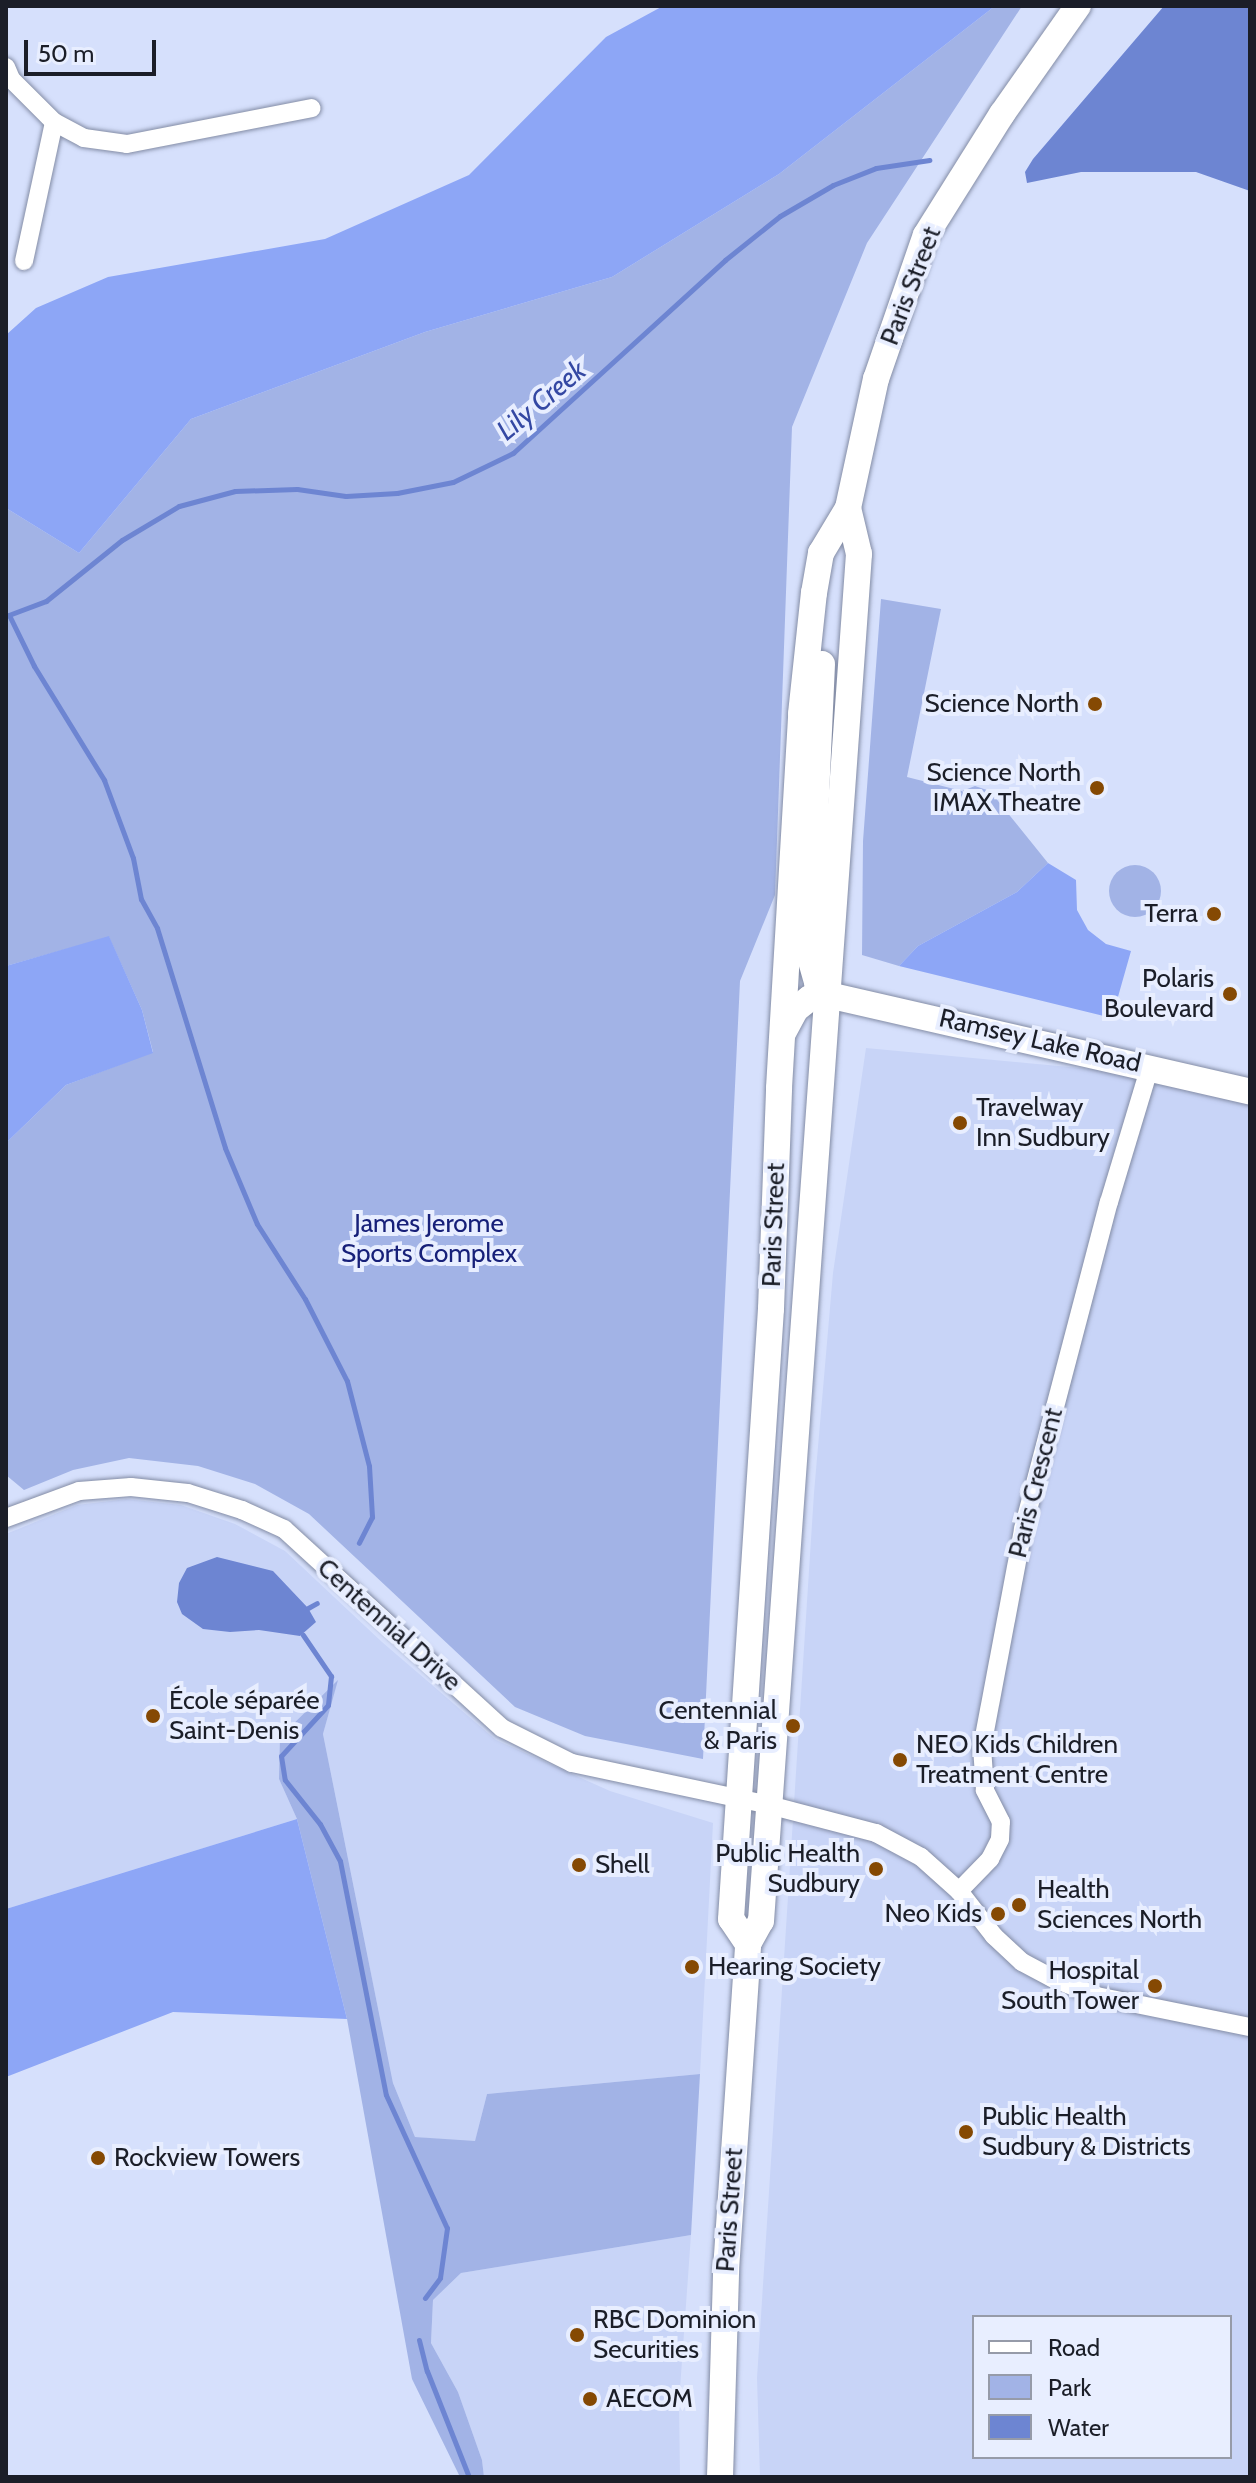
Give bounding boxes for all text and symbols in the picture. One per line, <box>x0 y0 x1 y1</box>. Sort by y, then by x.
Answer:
scale bar <box>28 24 160 74</box>
text: 50 m <box>38 39 94 68</box>
street label: Paris Street <box>874 222 948 350</box>
water label: Lily Creek <box>490 353 592 447</box>
place label: Science North <box>925 688 1079 720</box>
marker: Science North <box>1086 695 1104 713</box>
place label: Science North IMAX Theatre <box>927 757 1081 818</box>
marker: Science North IMAX Theatre <box>1088 779 1106 797</box>
place label: Terra <box>1144 898 1198 930</box>
marker: Terra <box>1205 905 1223 923</box>
place label: Polaris Boulevard <box>1104 963 1214 1024</box>
marker: Polaris Boulevard <box>1221 985 1239 1003</box>
street label: Ramsey Lake Road <box>936 1003 1144 1079</box>
place label: Travelway Inn Sudbury <box>976 1092 1110 1154</box>
marker: Travelway Inn Sudbury <box>951 1114 969 1132</box>
street label: Paris Street <box>756 1162 792 1288</box>
park label: James Jerome Sports Complex <box>341 1208 517 1270</box>
street label: Paris Crescent <box>1002 1405 1070 1561</box>
street label: Centennial Drive <box>311 1552 467 1698</box>
place label: École séparée Saint-Denis <box>169 1685 320 1746</box>
place label: Centennial & Paris <box>659 1695 777 1756</box>
marker: École séparée Saint-Denis <box>144 1707 162 1725</box>
marker: Centennial & Paris <box>784 1717 802 1735</box>
place label: NEO Kids Children Treatment Centre <box>916 1729 1118 1790</box>
marker: NEO Kids Children Treatment Centre <box>891 1751 909 1769</box>
place label: Public Health Sudbury <box>715 1838 860 1900</box>
place label: Shell <box>595 1849 650 1881</box>
marker: Shell <box>570 1856 588 1874</box>
marker: Public Health Sudbury <box>867 1860 885 1878</box>
place label: Health Sciences North <box>1037 1874 1202 1936</box>
marker: Health Sciences North <box>1008 1894 1030 1916</box>
place label: Neo Kids <box>885 1898 982 1930</box>
marker: Neo Kids <box>989 1905 1007 1923</box>
place label: Hearing Society <box>708 1951 881 1983</box>
place label: Hospital South Tower <box>1001 1955 1139 2016</box>
marker: Hearing Society <box>683 1958 701 1976</box>
marker: Hospital South Tower <box>1146 1977 1164 1995</box>
place label: Public Health Sudbury & Districts <box>982 2101 1191 2162</box>
marker: Public Health Sudbury & Districts <box>957 2123 975 2141</box>
place label: Rockview Towers <box>114 2142 300 2174</box>
street label: Paris Street <box>710 2147 750 2273</box>
marker: Rockview Towers <box>89 2149 107 2167</box>
place label: RBC Dominion Securities <box>593 2304 756 2366</box>
legend <box>972 2315 1232 2459</box>
marker: RBC Dominion Securities <box>568 2326 586 2344</box>
text: Road <box>1048 2333 1100 2362</box>
text: Park <box>1048 2373 1091 2402</box>
place label: AECOM <box>606 2383 693 2415</box>
marker: AECOM <box>581 2390 599 2408</box>
text: Water <box>1048 2413 1109 2442</box>

